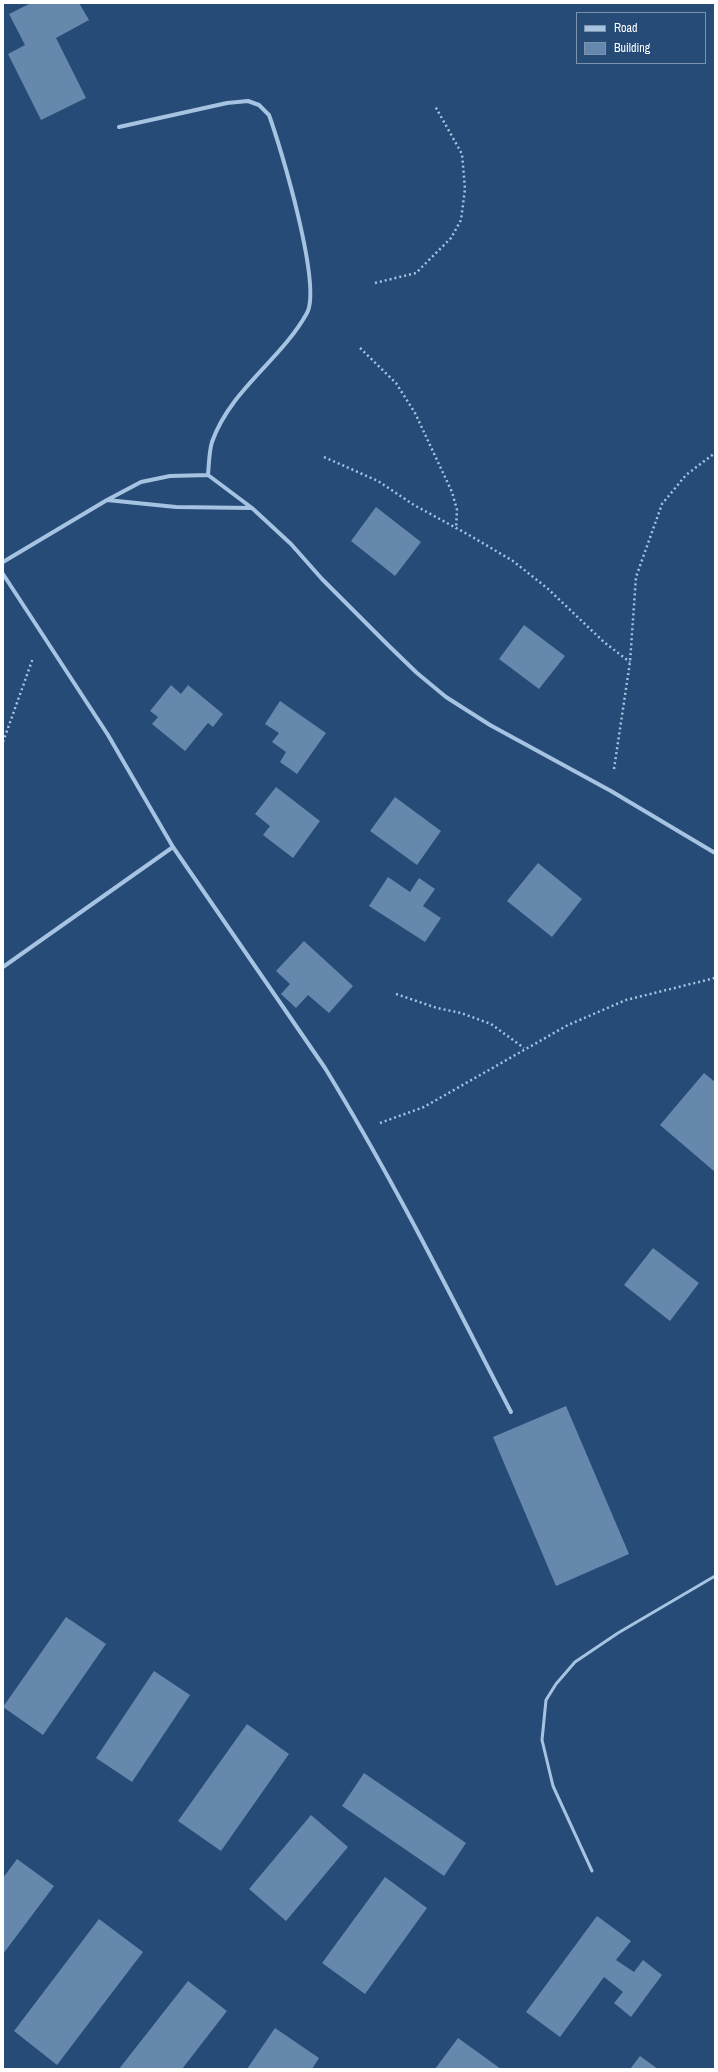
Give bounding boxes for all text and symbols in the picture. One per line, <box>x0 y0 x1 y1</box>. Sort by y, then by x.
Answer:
legend <box>576 12 706 64</box>
text: Road <box>614 20 638 36</box>
text: Building <box>614 40 650 56</box>

